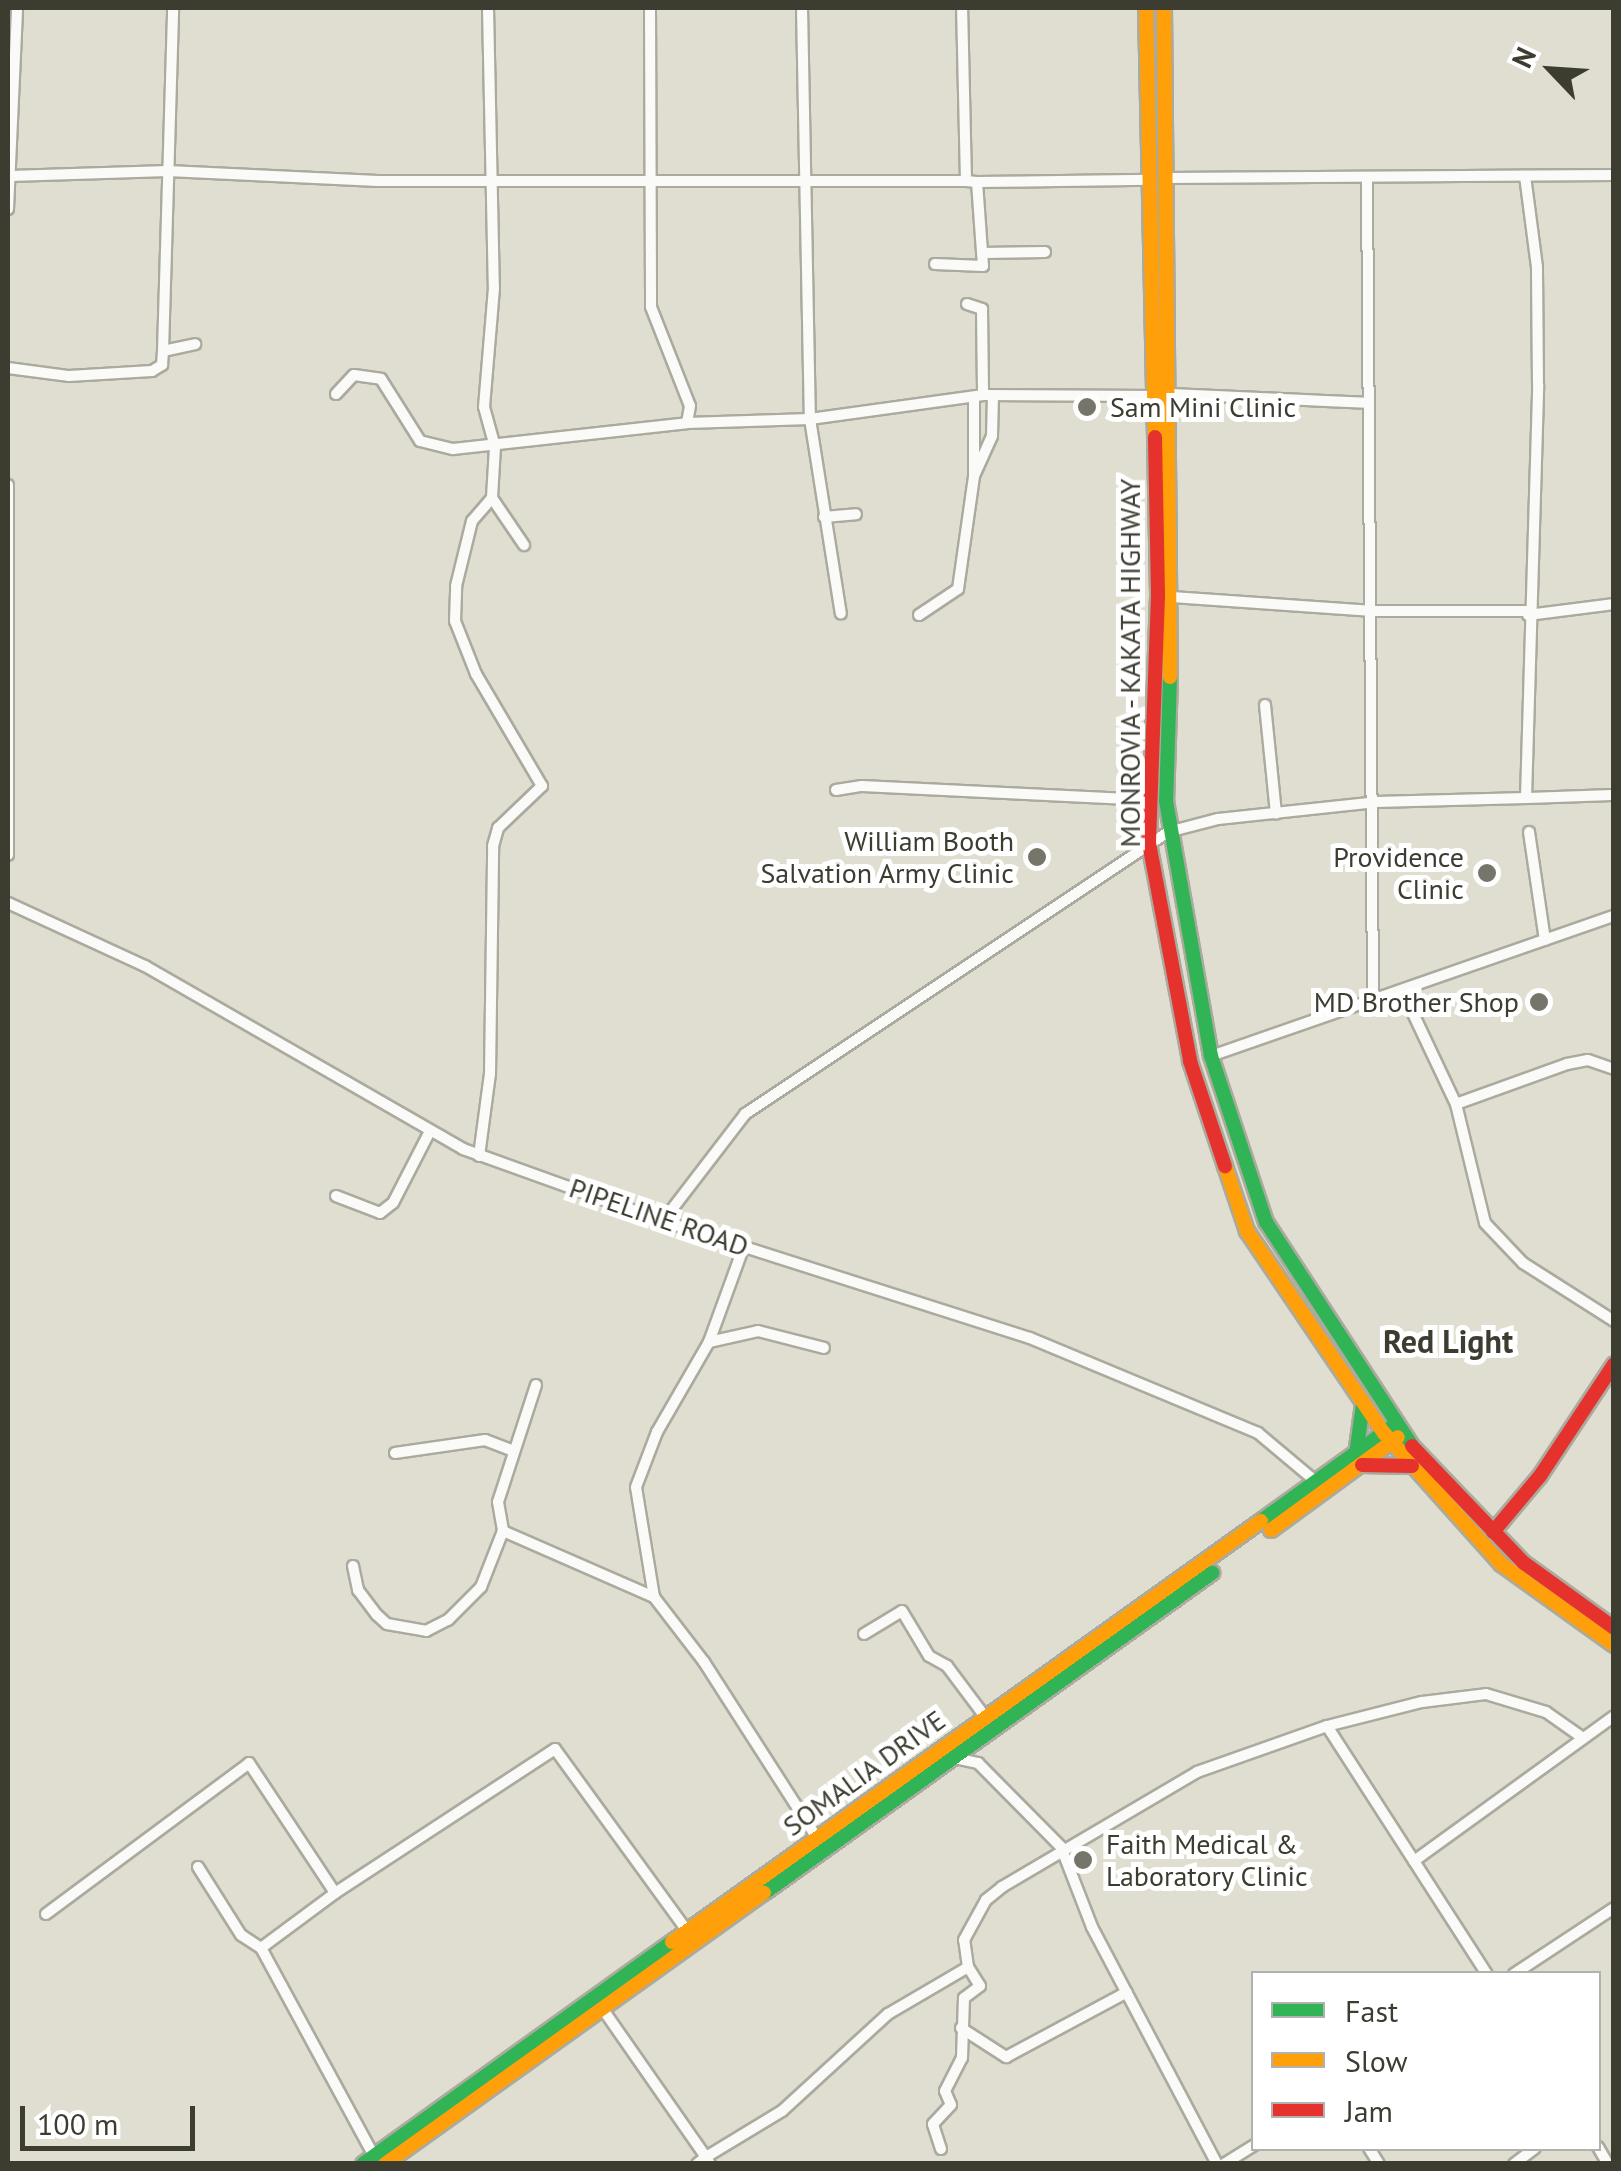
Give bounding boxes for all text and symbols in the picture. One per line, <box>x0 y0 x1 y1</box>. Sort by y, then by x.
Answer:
north arrow <box>1501 20 1601 120</box>
text: N <box>1503 41 1544 73</box>
place label: Sam Mini Clinic <box>1110 390 1296 424</box>
marker: Sam Mini Clinic <box>1074 394 1100 420</box>
street label: MONROVIA - KAKATA HIGHWAY <box>1113 475 1147 851</box>
place label: William Booth Salvation Army Clinic <box>759 824 1014 890</box>
place label: Providence Clinic <box>1333 840 1464 906</box>
marker: William Booth Salvation Army Clinic <box>1024 844 1050 870</box>
marker: Providence Clinic <box>1474 860 1500 886</box>
place label: MD Brother Shop <box>1314 985 1519 1019</box>
marker: MD Brother Shop <box>1528 991 1550 1013</box>
street label: PIPELINE ROAD <box>565 1171 753 1263</box>
district label: Red Light <box>1383 1322 1513 1360</box>
street label: SOMALIA DRIVE <box>776 1703 952 1843</box>
place label: Faith Medical & Laboratory Clinic <box>1106 1827 1309 1893</box>
marker: Faith Medical & Laboratory Clinic <box>1070 1847 1096 1873</box>
legend <box>1251 1971 1601 2151</box>
text: Fast <box>1345 1991 1398 2030</box>
text: Slow <box>1345 2041 1408 2080</box>
scale bar <box>25 2086 200 2148</box>
text: Jam <box>1345 2091 1393 2130</box>
text: 100 m <box>37 2104 118 2143</box>

